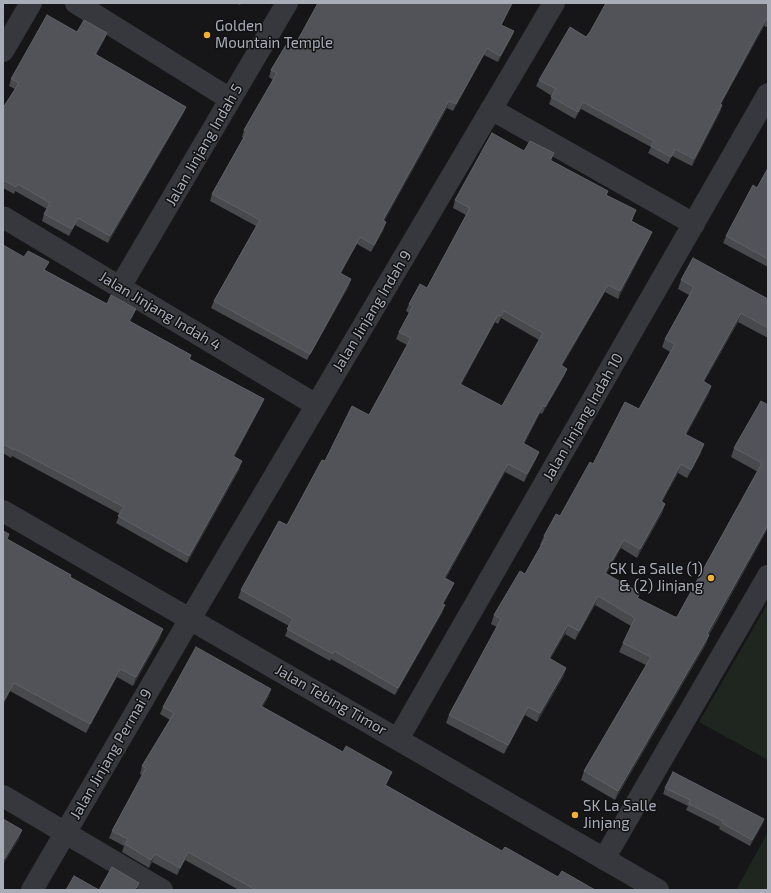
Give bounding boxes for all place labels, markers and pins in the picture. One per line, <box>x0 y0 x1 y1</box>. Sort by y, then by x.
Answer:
place label: Golden Mountain Temple <box>215 17 333 52</box>
marker: Golden Mountain Temple <box>202 30 212 40</box>
place label: SK La Salle (1) & (2) Jinjang <box>610 560 703 595</box>
marker: SK La Salle (1) & (2) Jinjang <box>706 573 716 583</box>
place label: SK La Salle Jinjang <box>583 797 657 832</box>
marker: SK La Salle Jinjang <box>570 810 580 820</box>

